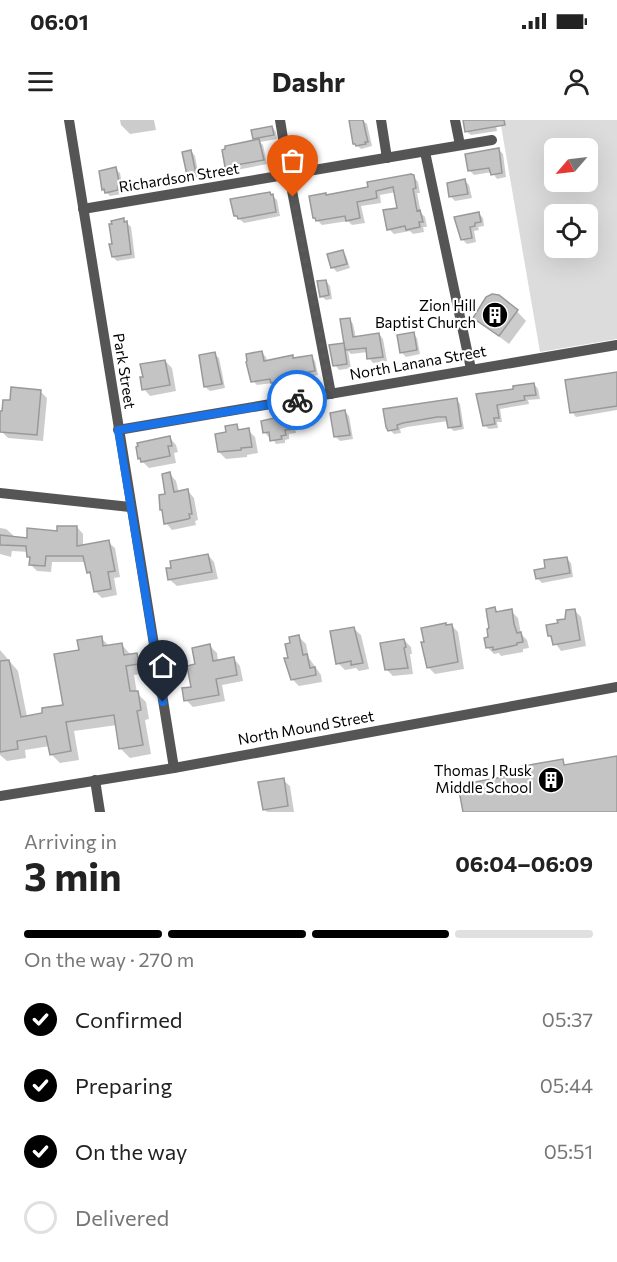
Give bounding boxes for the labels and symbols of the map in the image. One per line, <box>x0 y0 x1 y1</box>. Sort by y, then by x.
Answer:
pin <box>267 135 318 197</box>
north arrow <box>544 138 598 192</box>
street label: Richardson Street <box>117 159 240 195</box>
place label: Zion Hill Baptist Church <box>375 296 476 331</box>
building icon: Zion Hill Baptist Church <box>480 300 510 330</box>
street label: Park Street <box>110 332 140 410</box>
street label: North Lanana Street <box>348 341 488 383</box>
courier <box>267 370 327 430</box>
pin <box>137 640 188 702</box>
street label: North Mound Street <box>236 706 375 748</box>
place label: Thomas J Rusk Middle School <box>434 761 532 796</box>
building icon: Thomas J Rusk Middle School <box>536 765 566 795</box>

